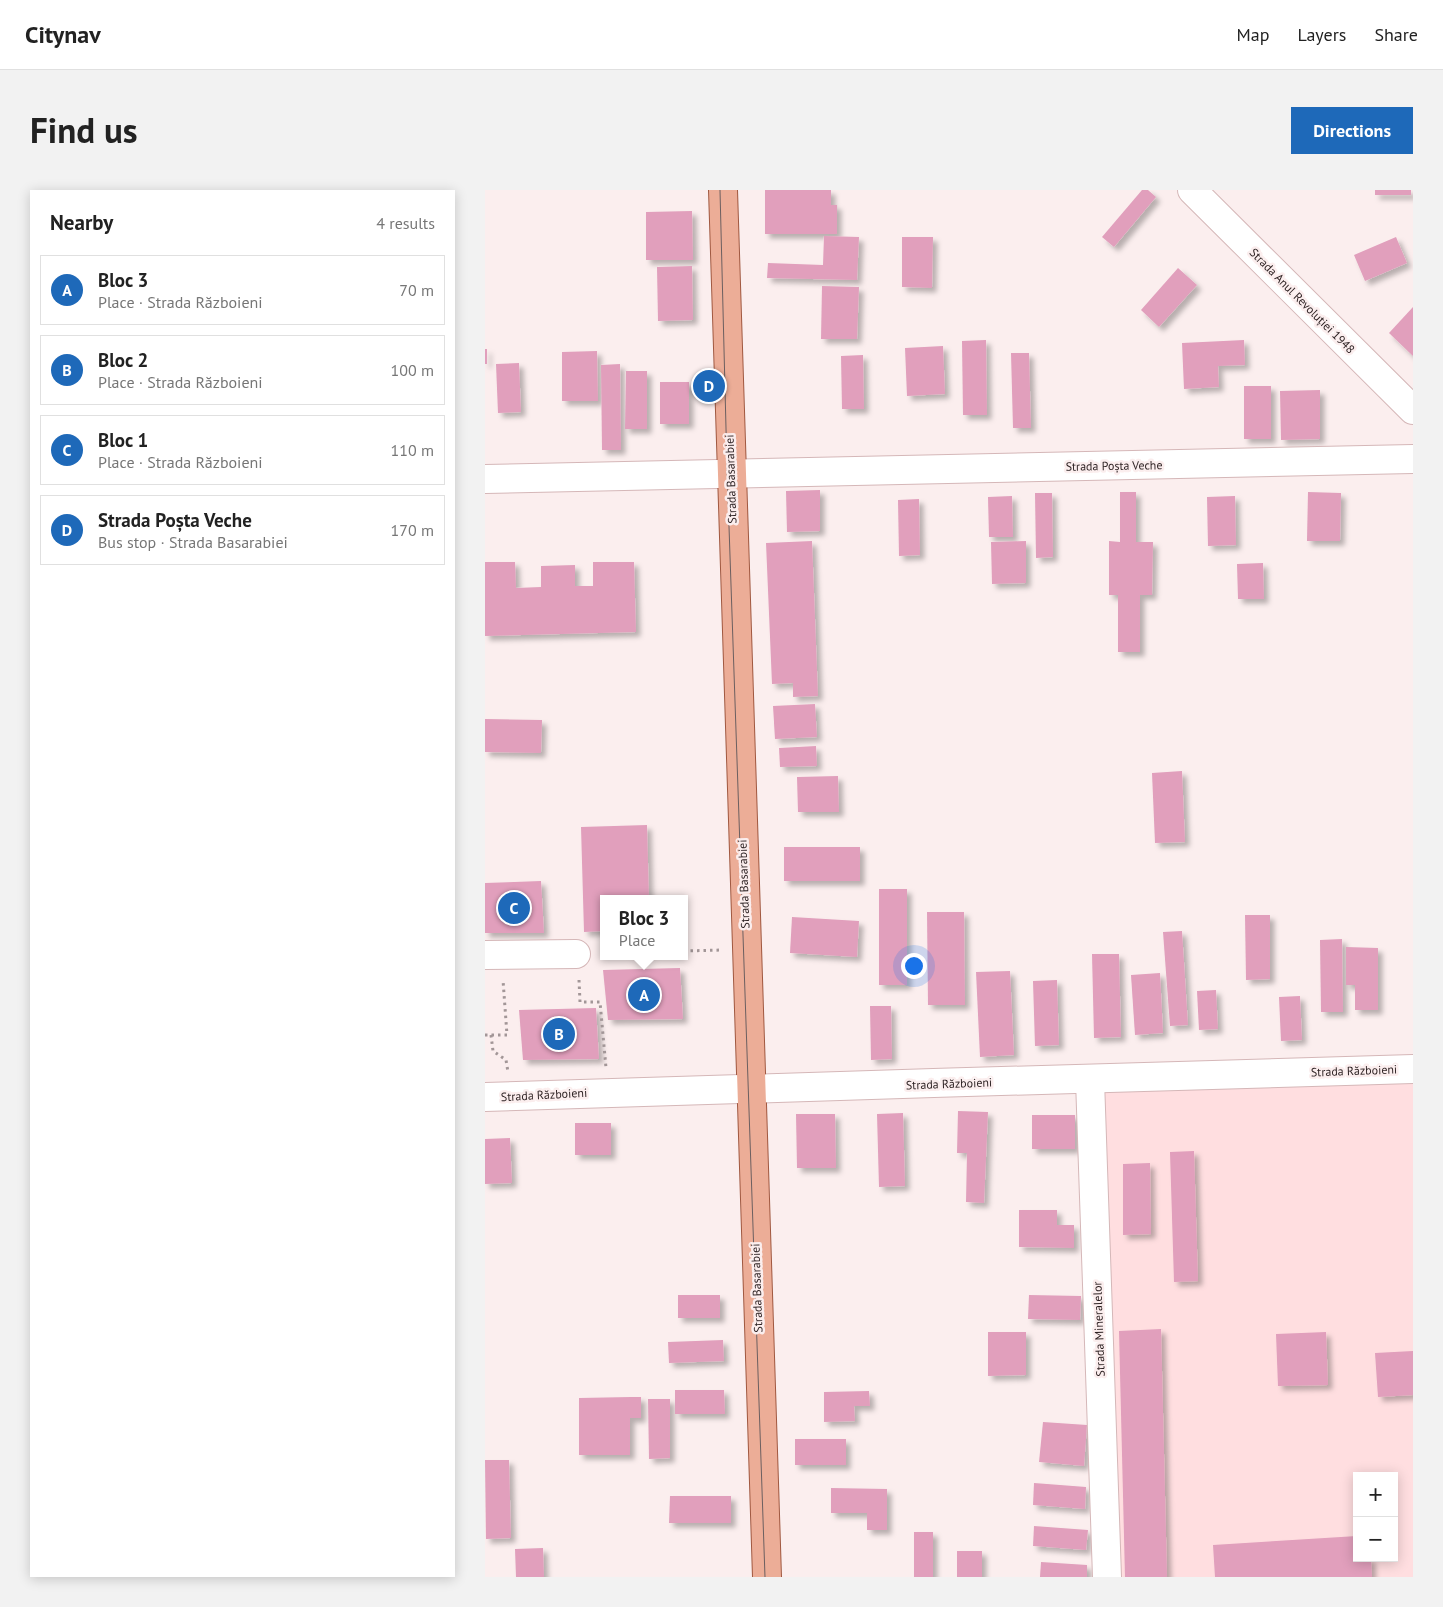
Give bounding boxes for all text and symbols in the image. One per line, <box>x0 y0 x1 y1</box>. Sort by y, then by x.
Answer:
text: Citynav <box>25 19 101 50</box>
text: Map <box>1237 23 1269 46</box>
text: Layers <box>1297 23 1346 46</box>
text: Share <box>1374 23 1418 46</box>
text: Find us <box>30 107 138 153</box>
button: Directions <box>1291 107 1413 154</box>
text: Nearby <box>50 209 113 236</box>
text: 4 results <box>376 213 435 233</box>
street label: Strada Anul Revoluției 1948 <box>1247 245 1358 356</box>
text: Bloc 3 <box>98 268 148 292</box>
text: A <box>62 280 72 300</box>
text: 70 m <box>399 280 434 300</box>
text: Place · Strada Războieni <box>98 292 263 312</box>
text: Bloc 2 <box>98 348 148 372</box>
text: B <box>62 360 72 380</box>
text: 100 m <box>391 360 434 380</box>
pin: D <box>693 367 725 405</box>
text: Place · Strada Războieni <box>98 372 263 392</box>
text: Bloc 1 <box>98 428 148 452</box>
street label: Strada Basarabiei <box>721 434 740 524</box>
text: C <box>63 440 71 460</box>
text: 110 m <box>391 440 434 460</box>
text: Place · Strada Războieni <box>98 452 263 472</box>
street label: Strada Poșta Veche <box>1065 457 1163 474</box>
text: Strada Poșta Veche <box>98 508 252 532</box>
text: D <box>62 520 72 540</box>
text: 170 m <box>391 520 434 540</box>
text: Bus stop · Strada Basarabiei <box>98 532 288 552</box>
street label: Strada Basarabiei <box>734 839 753 929</box>
pin: C <box>498 889 530 927</box>
popup <box>600 895 688 960</box>
text: Bloc 3 <box>619 906 669 930</box>
text: Place <box>619 930 655 950</box>
your location <box>901 953 927 979</box>
pin: A <box>628 976 660 1014</box>
pin: B <box>543 1015 575 1053</box>
street label: Strada Războieni <box>1311 1061 1397 1080</box>
street label: Strada Războieni <box>906 1074 992 1093</box>
street label: Strada Războieni <box>500 1085 588 1104</box>
street label: Strada Basarabiei <box>747 1243 766 1333</box>
street label: Strada Mineralelor <box>1089 1281 1108 1377</box>
map controls <box>1353 1472 1398 1562</box>
button: + <box>1353 1472 1398 1517</box>
button: − <box>1353 1517 1398 1562</box>

